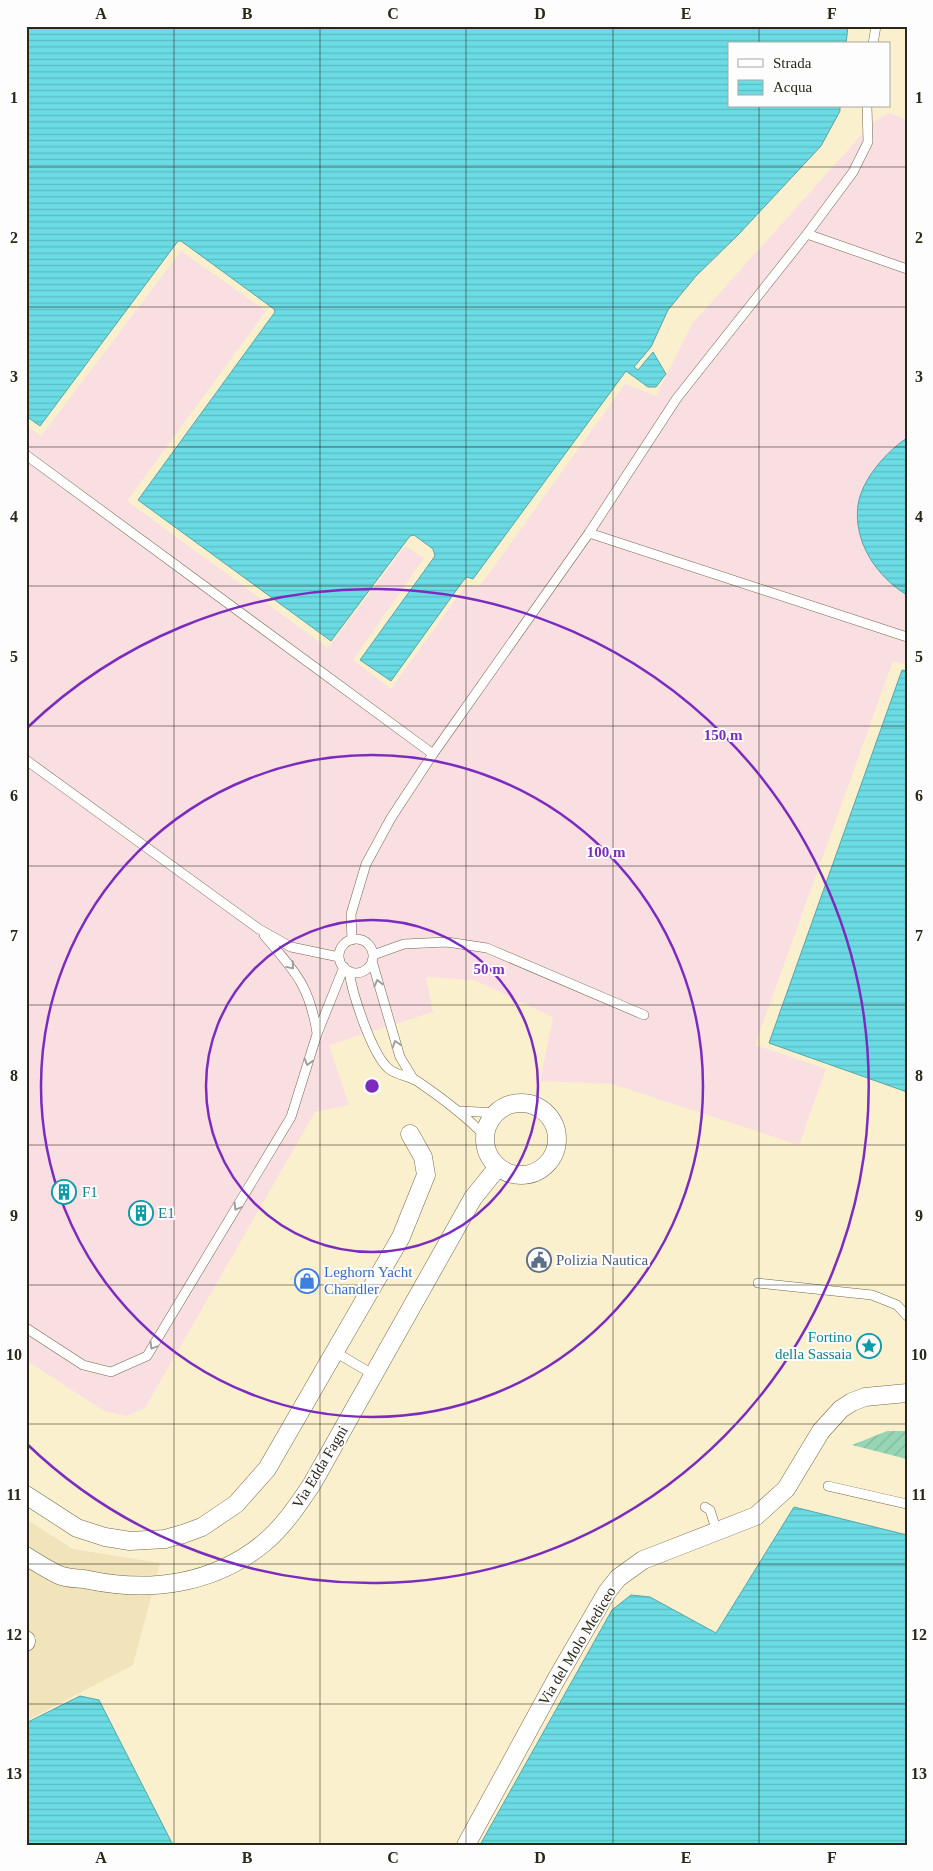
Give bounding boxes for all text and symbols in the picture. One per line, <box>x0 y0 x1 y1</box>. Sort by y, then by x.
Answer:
text: A <box>95 5 107 22</box>
text: B <box>242 5 253 22</box>
text: C <box>387 5 399 22</box>
text: D <box>534 5 546 22</box>
text: E <box>681 5 691 22</box>
text: F <box>827 5 837 22</box>
legend <box>728 42 890 108</box>
text: Strada <box>773 55 812 71</box>
text: Acqua <box>773 79 812 95</box>
text: 1 <box>10 89 18 106</box>
text: 1 <box>915 89 923 106</box>
text: 2 <box>10 229 18 246</box>
text: 2 <box>915 229 923 246</box>
text: 3 <box>10 368 18 385</box>
text: 3 <box>915 368 923 385</box>
text: 4 <box>10 508 18 525</box>
text: 4 <box>915 508 923 525</box>
text: 5 <box>10 648 18 665</box>
text: 5 <box>915 648 923 665</box>
text: 150 m <box>704 727 743 743</box>
text: 6 <box>10 787 18 804</box>
text: 6 <box>915 787 923 804</box>
text: 100 m <box>587 844 626 860</box>
text: 7 <box>10 927 18 944</box>
text: 7 <box>915 927 923 944</box>
one-way arrow <box>285 960 293 969</box>
text: 50 m <box>473 961 505 977</box>
one-way arrow <box>373 979 384 988</box>
one-way arrow <box>392 1041 402 1049</box>
one-way arrow <box>304 1057 314 1065</box>
text: 8 <box>10 1067 18 1084</box>
text: 8 <box>915 1067 923 1084</box>
centre of rings <box>363 1077 381 1095</box>
building icon: F1 <box>51 1179 77 1205</box>
place label: F1 <box>82 1184 98 1200</box>
building icon: E1 <box>128 1200 154 1226</box>
one-way arrow <box>234 1201 244 1210</box>
place label: E1 <box>158 1205 175 1221</box>
text: 9 <box>10 1207 18 1224</box>
text: 9 <box>915 1207 923 1224</box>
public building icon: Polizia Nautica <box>526 1247 552 1273</box>
place label: Polizia Nautica <box>556 1252 648 1268</box>
place label: Leghorn Yacht Chandler <box>324 1264 413 1297</box>
shop icon: Leghorn Yacht Chandler <box>294 1268 320 1294</box>
place label: Fortino della Sassaia <box>775 1329 852 1362</box>
place icon: Fortino della Sassaia <box>856 1333 882 1359</box>
one-way arrow <box>150 1340 160 1349</box>
text: 10 <box>6 1346 22 1363</box>
text: 10 <box>911 1346 927 1363</box>
street label: Via Edda Fagni <box>289 1423 351 1511</box>
text: 11 <box>6 1486 22 1503</box>
text: 11 <box>911 1486 927 1503</box>
street label: Via del Molo Mediceo <box>535 1584 619 1708</box>
text: 12 <box>6 1626 22 1643</box>
text: 12 <box>911 1626 927 1643</box>
text: 13 <box>6 1765 22 1782</box>
text: 13 <box>911 1765 927 1782</box>
text: A <box>95 1849 107 1866</box>
text: B <box>242 1849 253 1866</box>
text: C <box>387 1849 399 1866</box>
text: D <box>534 1849 546 1866</box>
text: E <box>681 1849 691 1866</box>
text: F <box>827 1849 837 1866</box>

